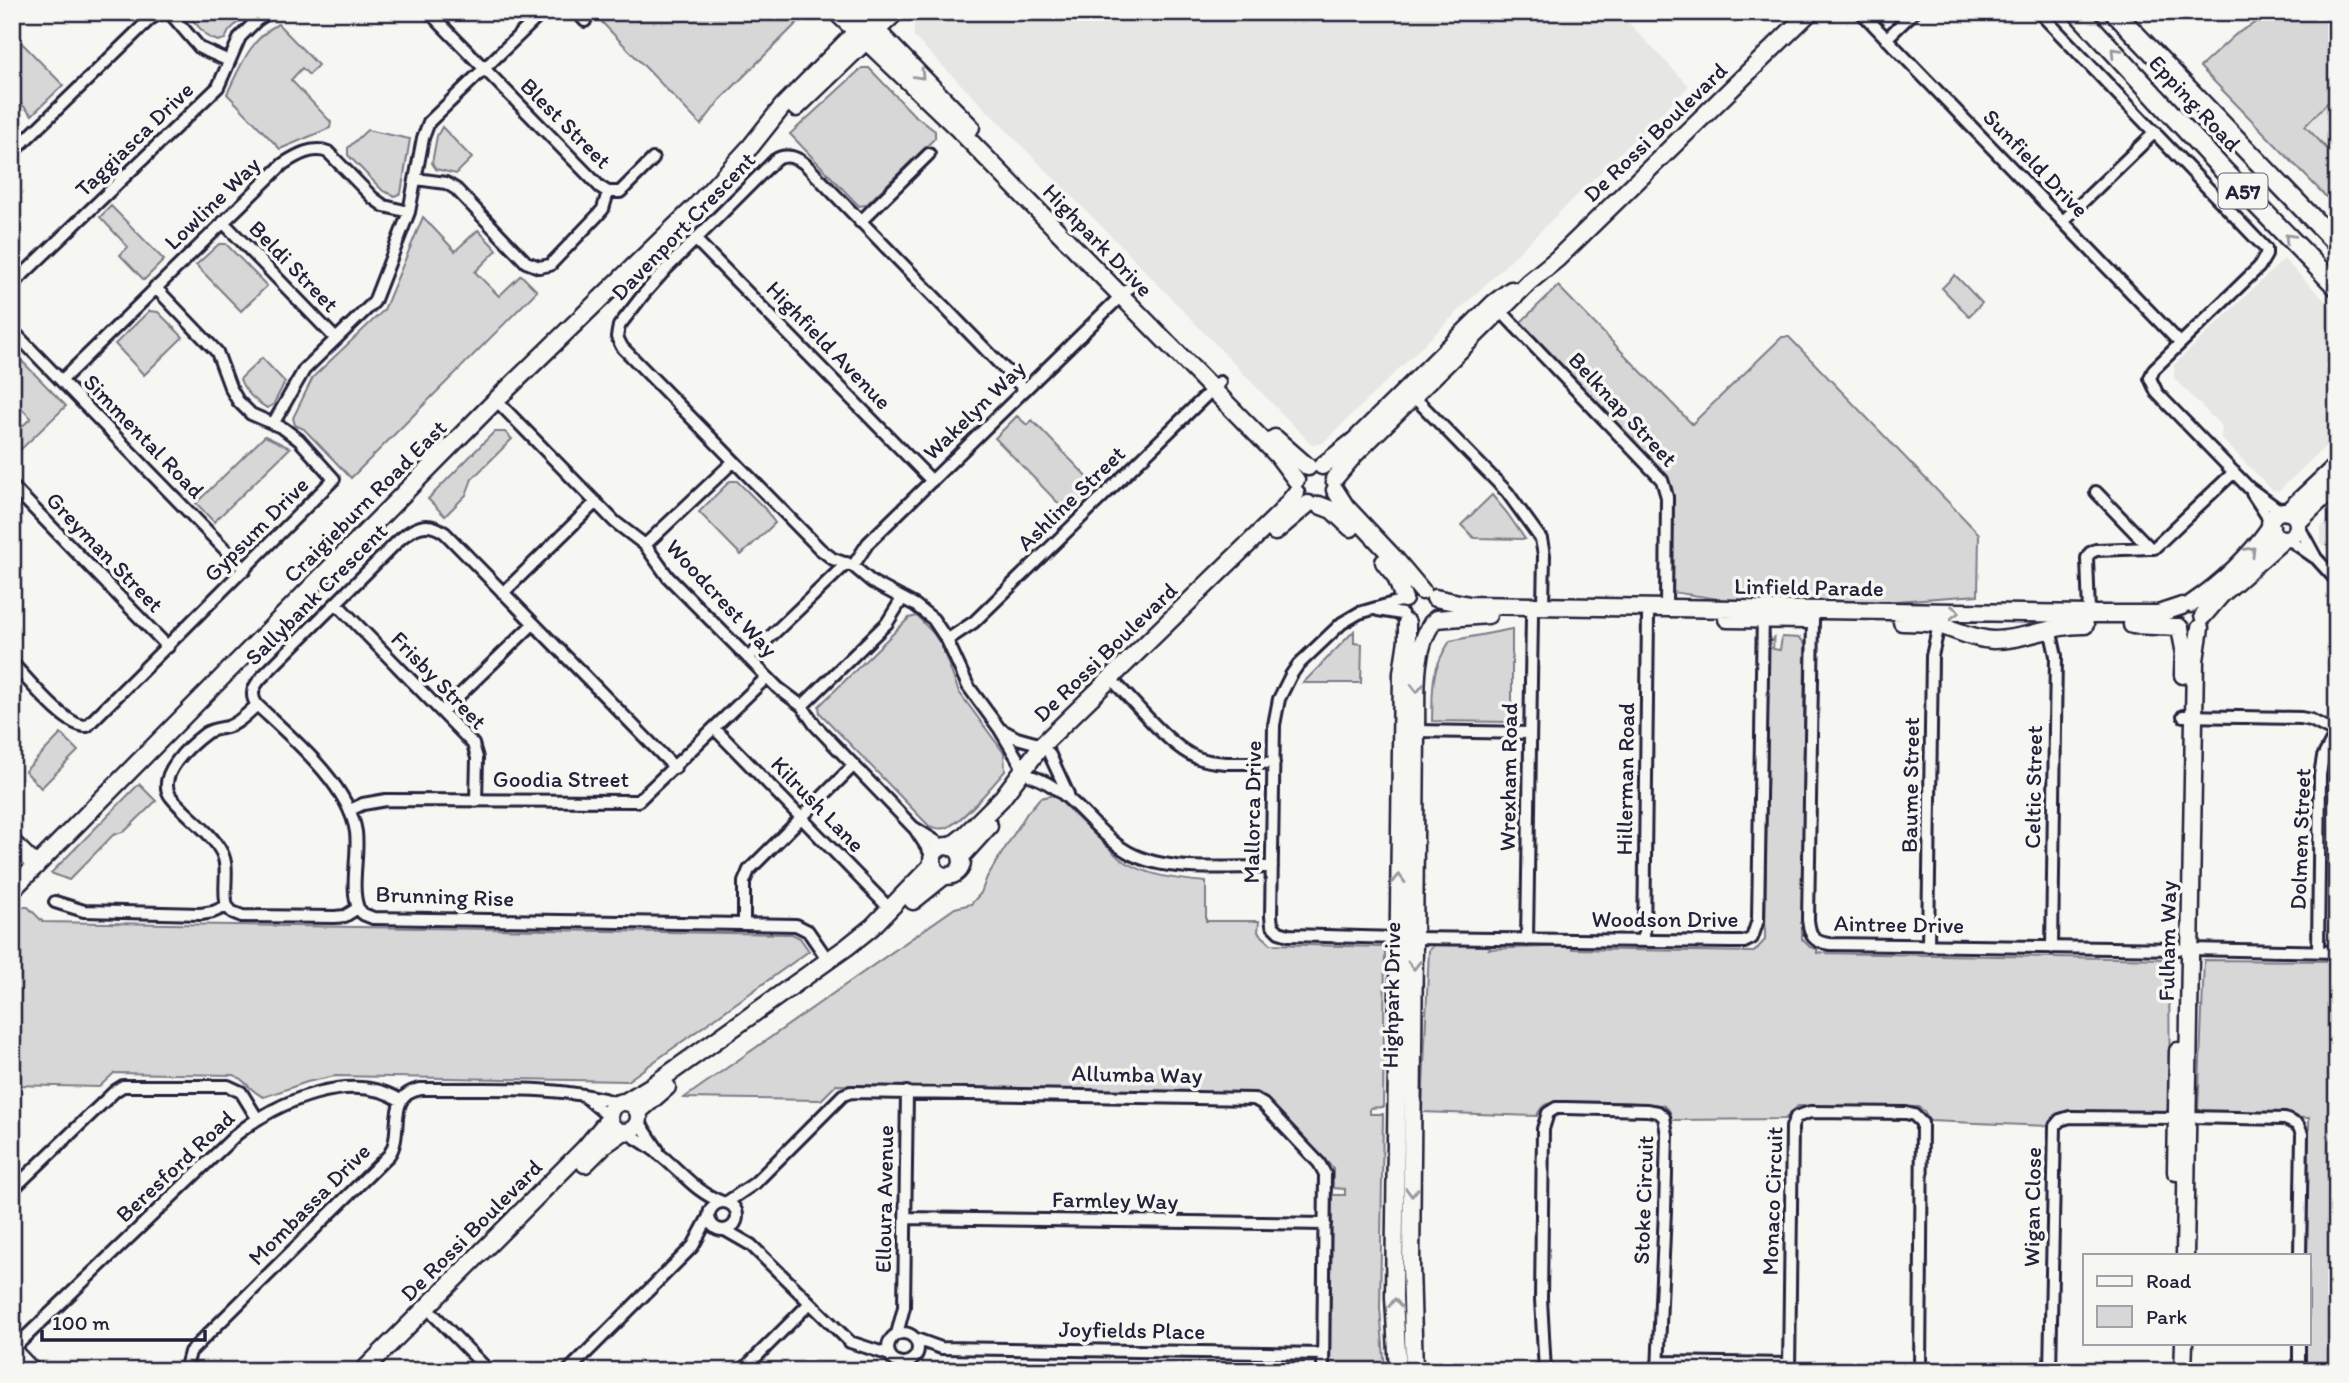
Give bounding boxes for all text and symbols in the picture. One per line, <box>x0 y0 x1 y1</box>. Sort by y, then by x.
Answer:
one-way arrow <box>2110 47 2123 60</box>
street label: Epping Road <box>2143 49 2247 157</box>
street label: De Rossi Boulevard <box>1577 56 1733 208</box>
one-way arrow <box>911 67 924 80</box>
street label: Blest Street <box>515 72 618 175</box>
street label: Taggiasca Drive <box>69 76 199 202</box>
street label: Sunfield Drive <box>1977 103 2095 223</box>
street label: Davenport Crescent <box>605 146 761 306</box>
street label: Lowline Way <box>158 150 266 255</box>
road number: A57 <box>2218 174 2268 208</box>
street label: Highpark Drive <box>1037 178 1159 302</box>
street label: Beldi Street <box>243 214 345 318</box>
one-way arrow <box>2285 234 2298 247</box>
street label: Highfield Avenue <box>760 275 898 415</box>
street label: Belknap Street <box>1563 346 1683 472</box>
street label: Wakelyn Way <box>917 354 1031 466</box>
street label: Simmental Road <box>78 368 211 504</box>
street label: Craigieburn Road East <box>278 413 453 588</box>
street label: Ashline Street <box>1011 439 1131 557</box>
street label: Gypsum Drive <box>198 471 314 587</box>
street label: Greyman Street <box>40 486 170 618</box>
street label: Sallybank Crescent <box>239 517 393 671</box>
street label: Woodcrest Way <box>660 533 784 663</box>
one-way arrow <box>2243 546 2256 559</box>
street label: Linfield Parade <box>1734 572 1884 602</box>
street label: De Rossi Boulevard <box>1027 576 1183 728</box>
one-way arrow <box>1950 604 1961 620</box>
street label: Frisby Street <box>385 625 493 735</box>
one-way arrow <box>1410 683 1425 694</box>
street label: Wrexham Road <box>1493 702 1523 852</box>
street label: Hillerman Road <box>1610 702 1640 856</box>
street label: Baume Street <box>1895 717 1925 853</box>
street label: Celtic Street <box>2018 725 2048 849</box>
street label: Mallorca Drive <box>1237 740 1267 884</box>
street label: Kilrush Lane <box>765 750 871 858</box>
street label: Goodia Street <box>493 765 629 793</box>
street label: Dolmen Street <box>2284 767 2316 911</box>
one-way arrow <box>1391 873 1407 884</box>
street label: Brunning Rise <box>375 880 515 912</box>
street label: Fulham Way <box>2152 880 2182 1002</box>
street label: Woodson Drive <box>1592 905 1739 933</box>
street label: Aintree Drive <box>1834 909 1964 939</box>
street label: Highpark Drive <box>1376 921 1406 1069</box>
one-way arrow <box>1406 960 1422 971</box>
street label: Allumba Way <box>1071 1059 1203 1089</box>
street label: Beresford Road <box>110 1103 241 1228</box>
street label: Elloura Avenue <box>869 1125 899 1273</box>
street label: Monaco Circuit <box>1755 1126 1789 1276</box>
street label: Stoke Circuit <box>1627 1135 1659 1265</box>
street label: Mombassa Drive <box>242 1137 376 1271</box>
street label: Wigan Close <box>2017 1147 2047 1267</box>
street label: De Rossi Boulevard <box>394 1153 548 1307</box>
street label: Farmley Way <box>1052 1185 1179 1215</box>
one-way arrow <box>1404 1188 1420 1198</box>
legend <box>2083 1254 2310 1344</box>
text: Road <box>2146 1268 2192 1293</box>
one-way arrow <box>1387 1297 1403 1307</box>
scale bar <box>42 1299 205 1343</box>
text: Park <box>2146 1304 2188 1329</box>
text: 100 m <box>52 1310 110 1335</box>
street label: Joyfields Place <box>1058 1315 1206 1345</box>

